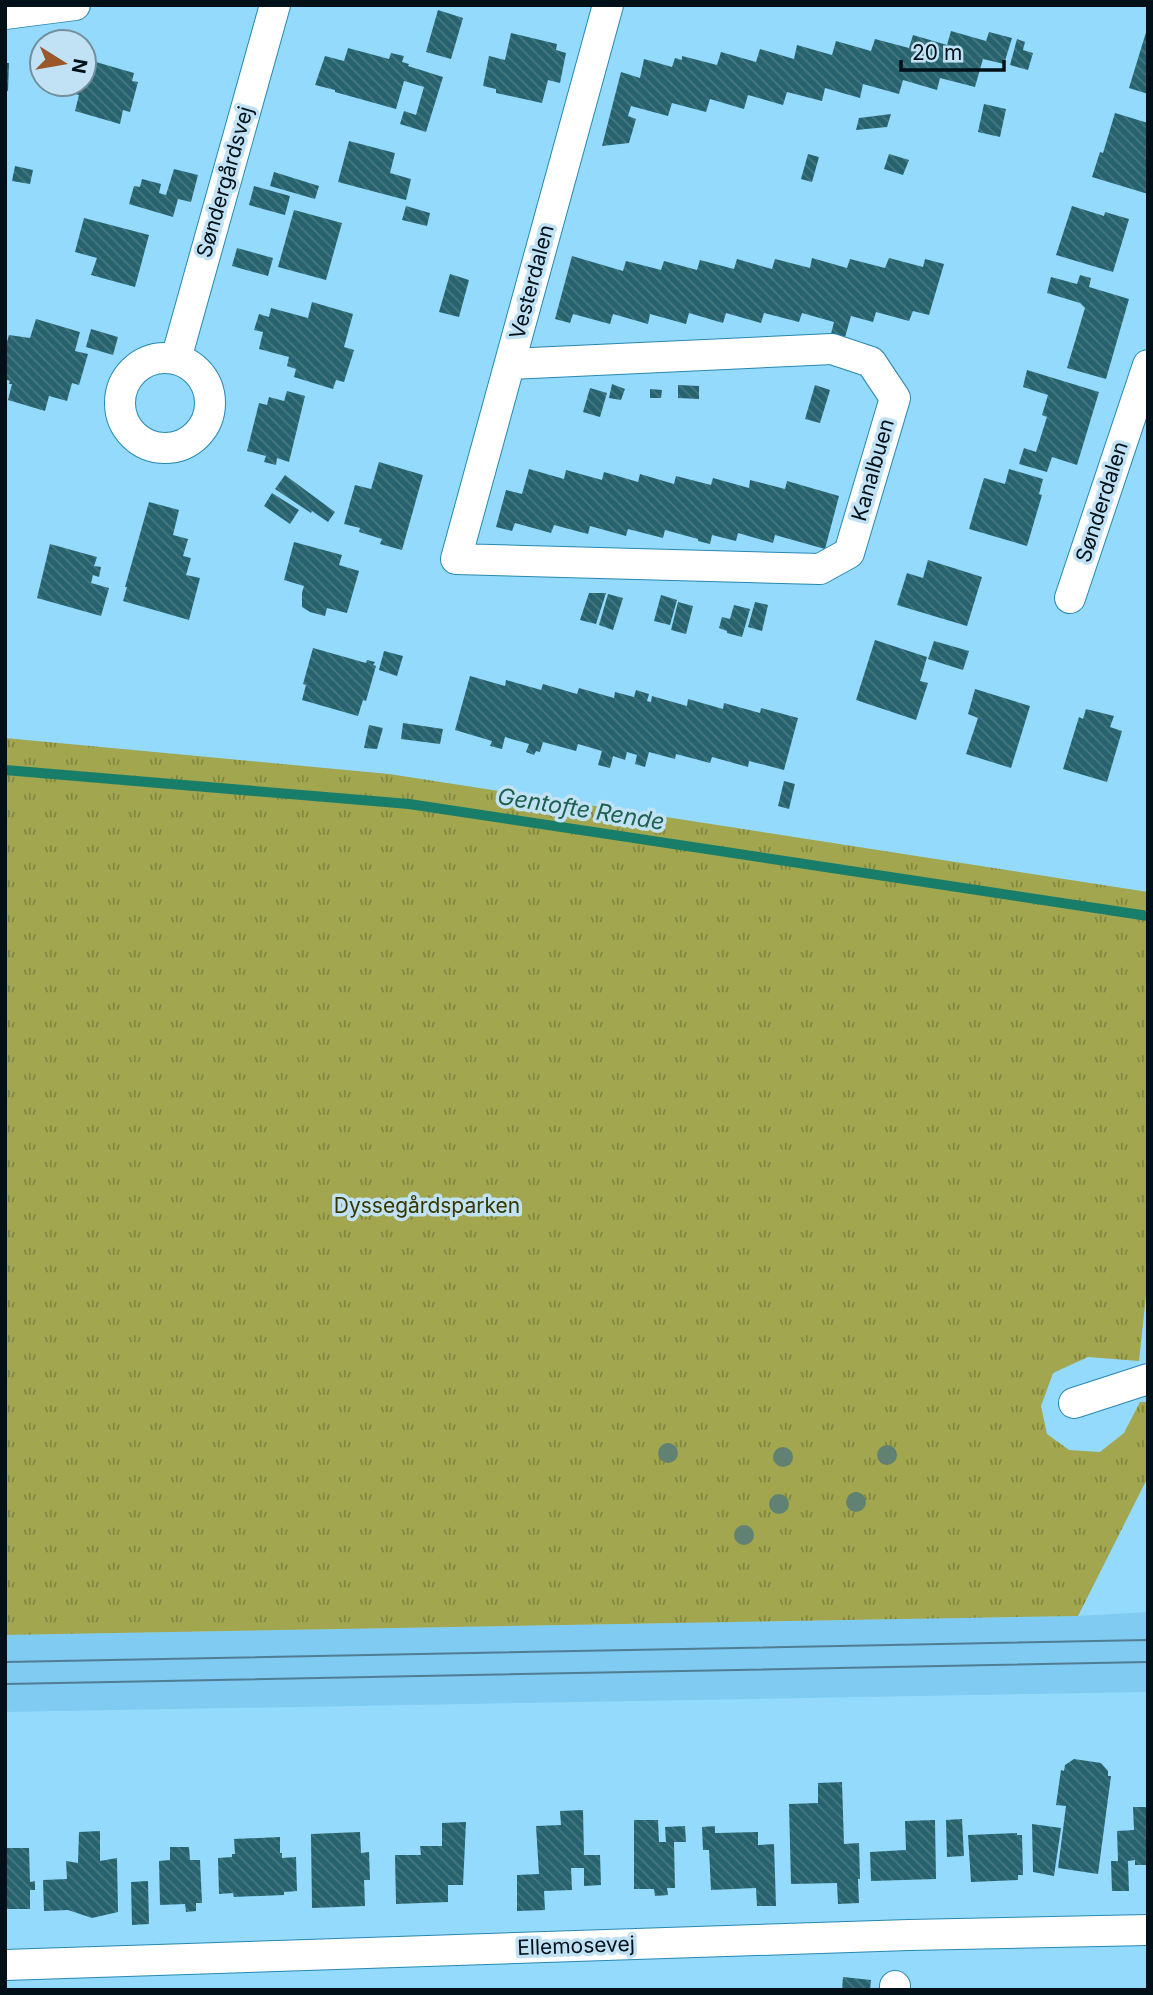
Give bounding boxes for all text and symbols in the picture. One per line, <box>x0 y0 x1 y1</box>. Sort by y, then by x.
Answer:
north arrow <box>28 28 98 98</box>
scale bar <box>901 28 1004 72</box>
text: 20 m <box>912 40 962 65</box>
text: N <box>67 57 92 75</box>
street label: Søndergårdsvej <box>191 103 258 260</box>
street label: Vesterdalen <box>504 222 559 342</box>
street label: Kanalbuen <box>846 416 899 524</box>
street label: Sønderdalen <box>1070 438 1133 565</box>
water label: Gentofte Rende <box>496 782 666 836</box>
park label: Dyssegårdsparken <box>334 1193 520 1218</box>
street label: Ellemosevej <box>517 1931 635 1960</box>

